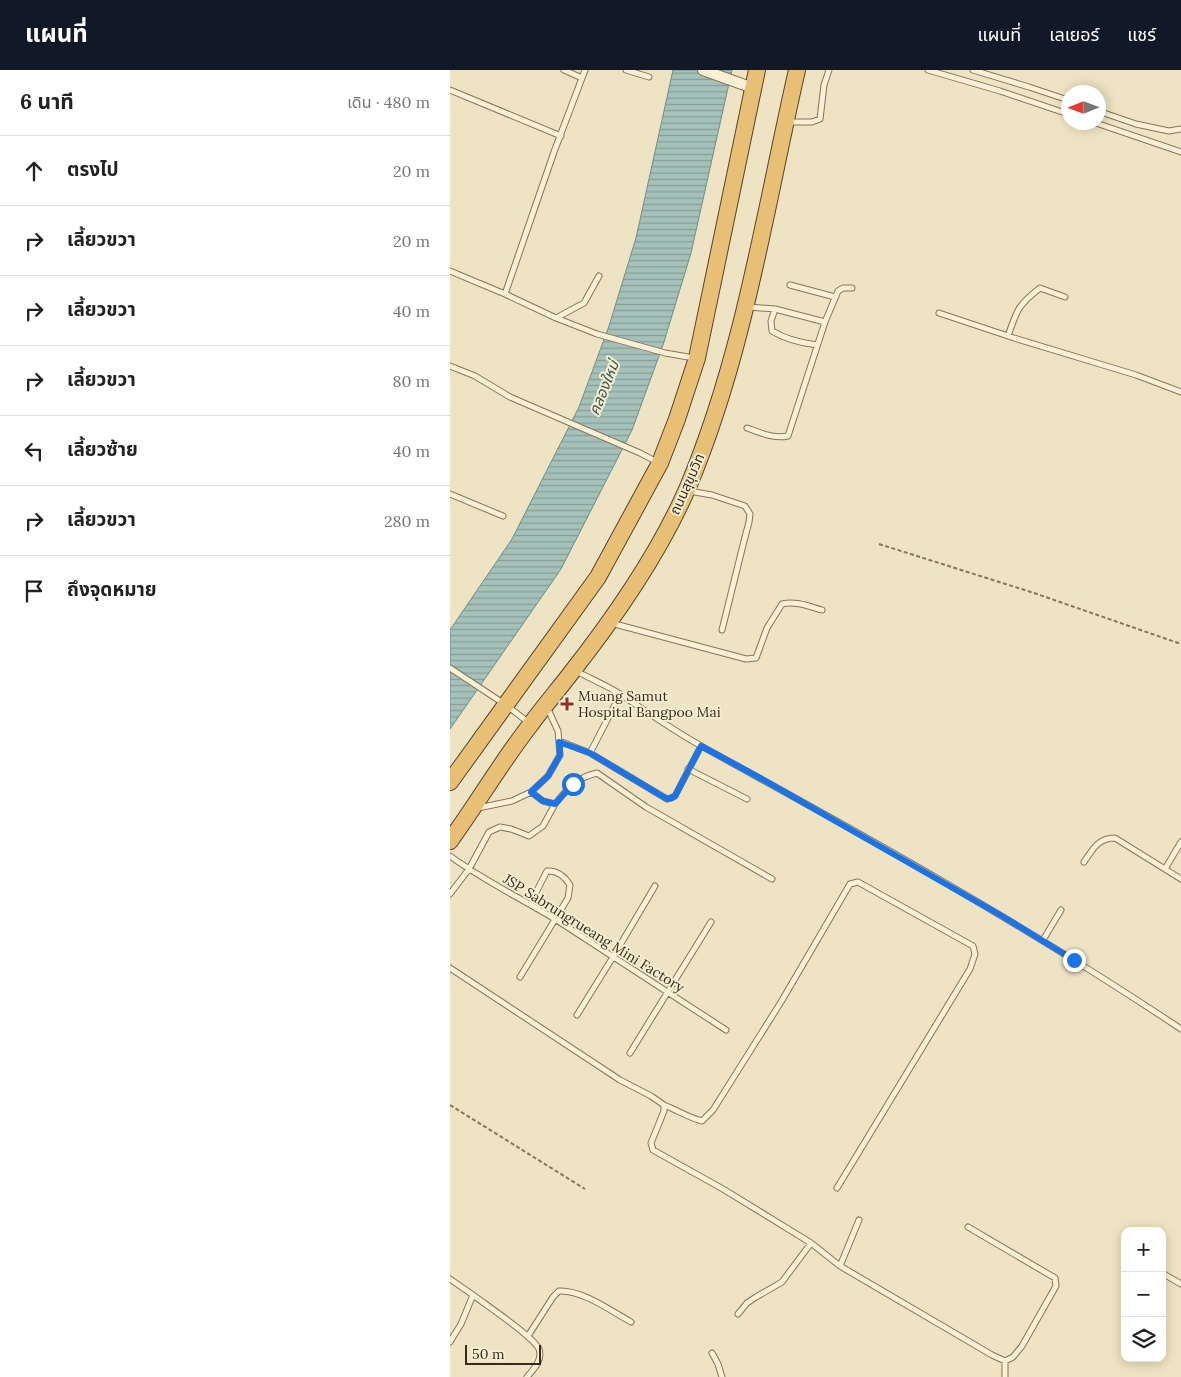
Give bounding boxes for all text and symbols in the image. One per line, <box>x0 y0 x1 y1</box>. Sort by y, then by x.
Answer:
text: แผนที่ <box>25 18 88 49</box>
text: แผนที่ <box>977 23 1021 46</box>
text: เลเยอร์ <box>1049 23 1099 46</box>
text: แชร์ <box>1127 23 1156 46</box>
north arrow <box>1061 85 1106 130</box>
text: 6 นาที <box>20 88 74 115</box>
text: เดิน · 480 m <box>347 92 430 112</box>
icon: ahead <box>20 157 48 185</box>
text: ตรงไป <box>67 157 119 181</box>
text: 20 m <box>393 161 430 181</box>
icon: right <box>20 227 48 255</box>
text: เลี้ยวขวา <box>67 227 136 251</box>
text: 20 m <box>393 231 430 251</box>
icon: right <box>20 297 48 325</box>
text: เลี้ยวขวา <box>67 297 136 321</box>
text: 40 m <box>393 301 430 321</box>
water label: คลองใหม่ <box>584 356 624 418</box>
icon: right <box>20 367 48 395</box>
text: เลี้ยวขวา <box>67 367 136 391</box>
text: 80 m <box>393 371 430 391</box>
icon: left <box>20 437 48 465</box>
text: เลี้ยวซ้าย <box>67 437 138 461</box>
text: 40 m <box>393 441 430 461</box>
street label: ถนนสุขุมวิท <box>666 451 708 517</box>
icon: right <box>20 507 48 535</box>
text: เลี้ยวขวา <box>67 507 136 531</box>
text: 280 m <box>384 511 430 531</box>
icon: arrive <box>20 577 48 605</box>
text: ถึงจุดหมาย <box>67 577 157 601</box>
place label: Muang Samut Hospital Bangpoo Mai <box>578 687 721 721</box>
marker: Muang Samut Hospital Bangpoo Mai <box>560 697 574 711</box>
route start <box>562 773 585 796</box>
street label: JSP Sabrungrueang Mini Factory <box>499 869 688 997</box>
route end <box>1063 949 1086 972</box>
map controls <box>1121 1227 1166 1362</box>
button: + <box>1121 1227 1166 1272</box>
button: − <box>1121 1272 1166 1317</box>
button: layers <box>1121 1317 1166 1362</box>
scale bar <box>465 1342 541 1365</box>
text: 50 m <box>472 1345 505 1363</box>

